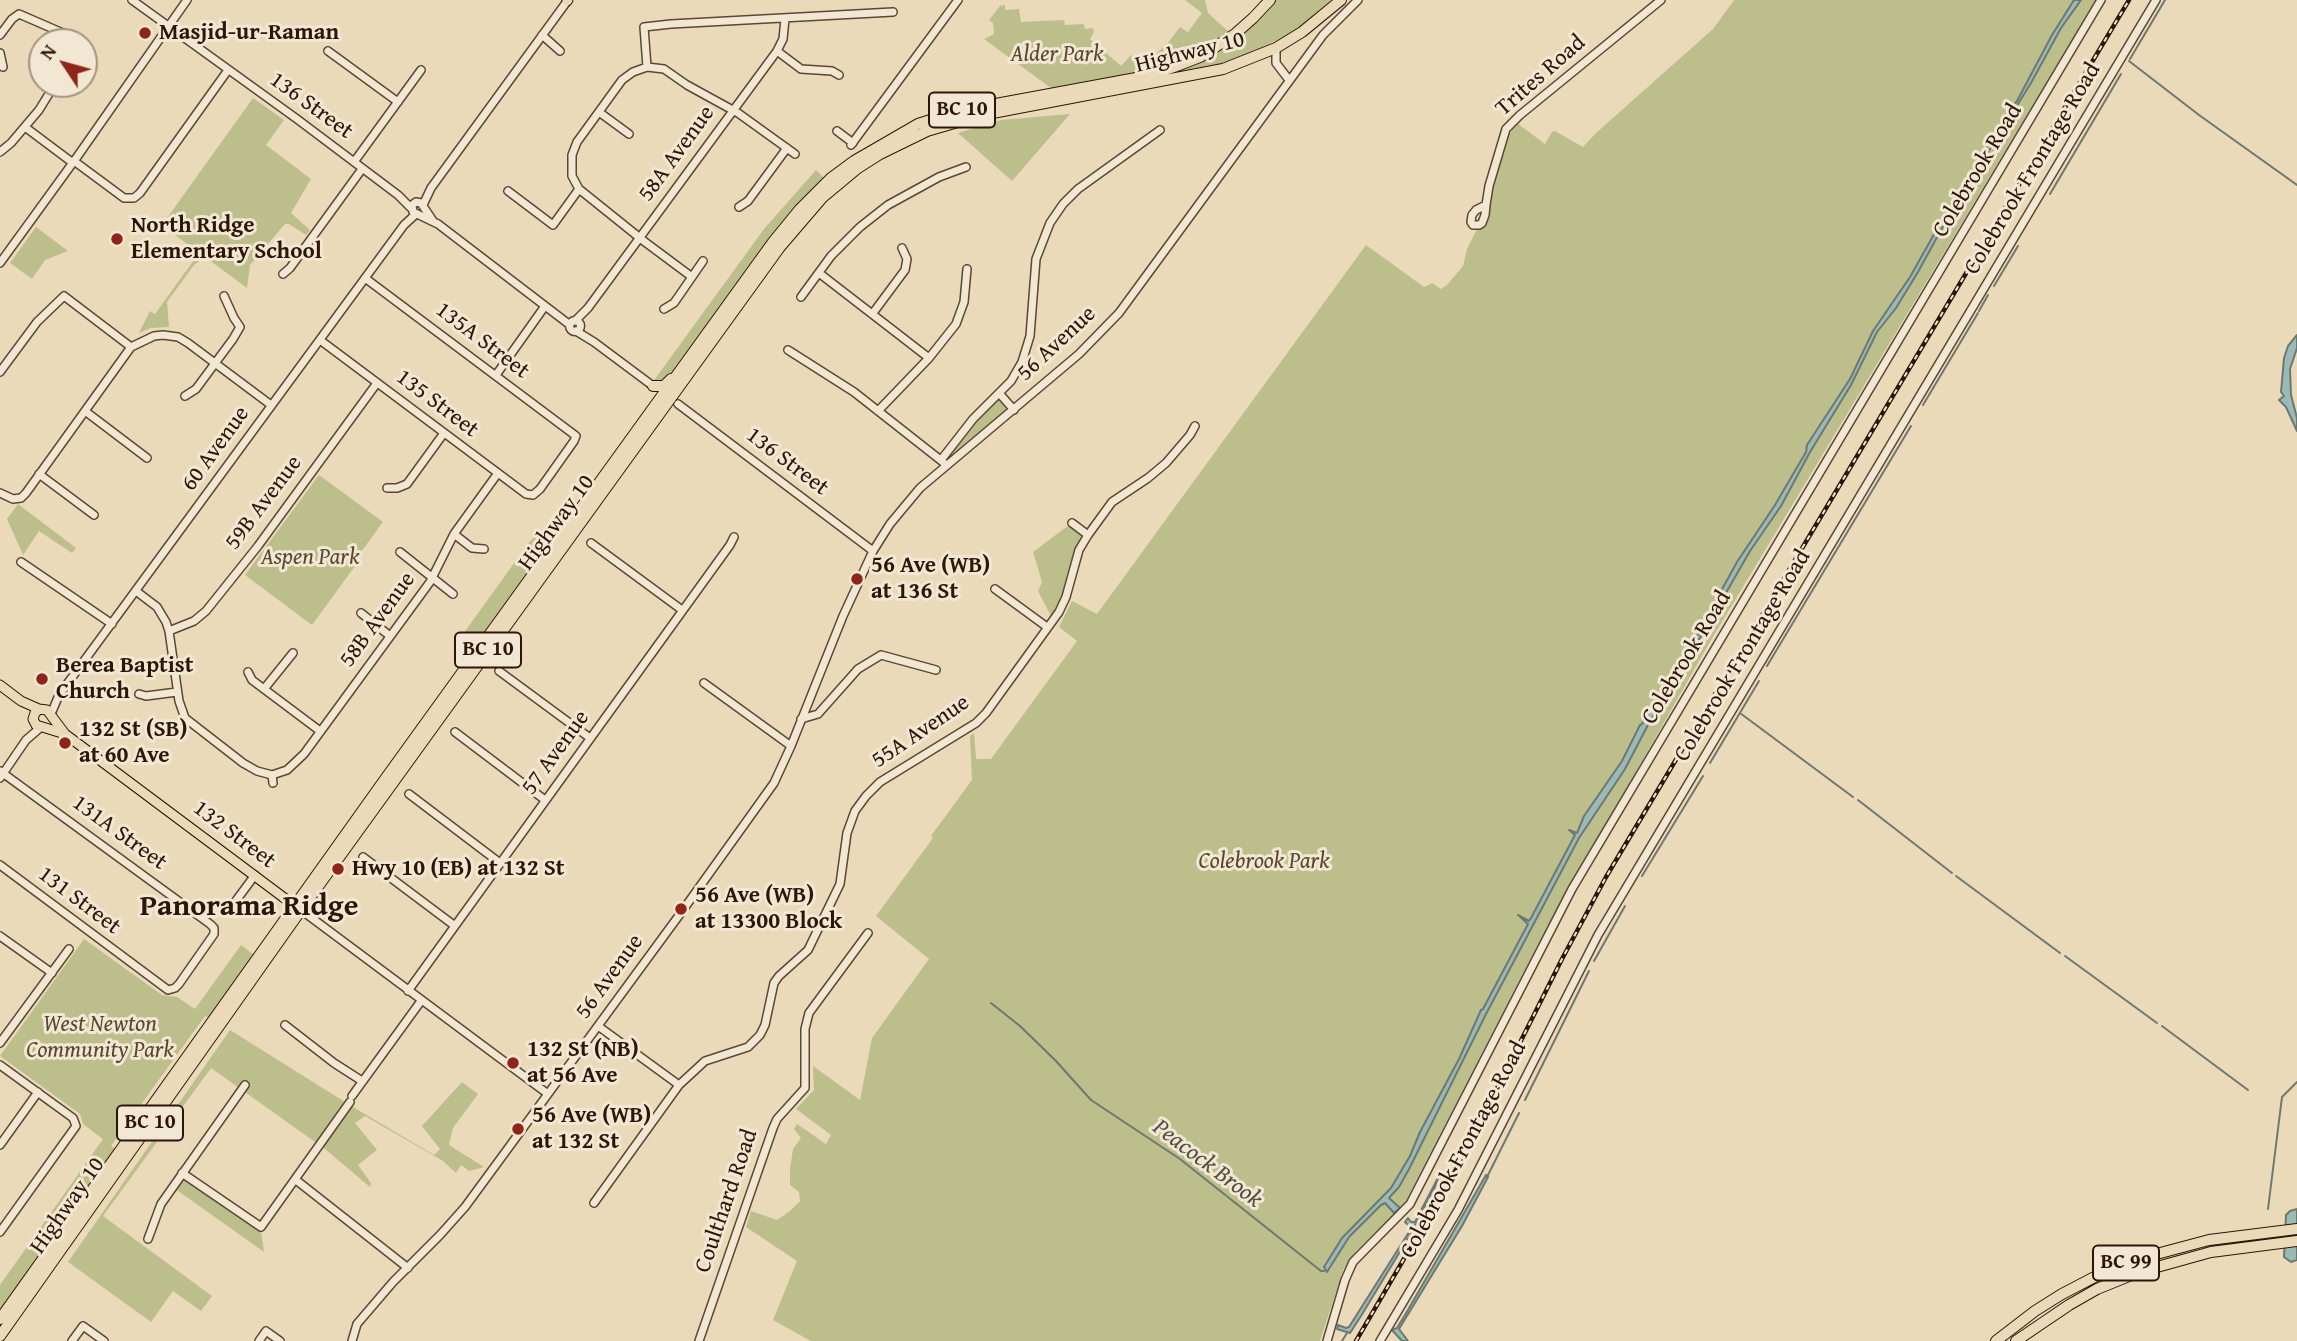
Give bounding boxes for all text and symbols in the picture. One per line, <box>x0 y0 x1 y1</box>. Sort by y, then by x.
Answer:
place label: Masjid-ur-Raman <box>159 19 339 47</box>
marker: Masjid-ur-Raman <box>137 25 153 41</box>
street label: Highway 10 <box>1133 26 1247 80</box>
north arrow <box>28 28 98 98</box>
street label: Trites Road <box>1490 29 1592 123</box>
text: N <box>33 38 63 65</box>
park label: Alder Park <box>1010 41 1104 69</box>
street label: Colebrook Frontage Road <box>1959 58 2107 280</box>
street label: 136 Street <box>264 66 358 146</box>
road number: BC 10 <box>929 92 995 128</box>
street label: Colebrook Road <box>1927 99 2029 243</box>
street label: 58A Avenue <box>633 101 721 207</box>
place label: North Ridge Elementary School <box>131 212 322 266</box>
marker: North Ridge Elementary School <box>109 231 125 247</box>
street label: 135A Street <box>430 297 534 385</box>
street label: 56 Avenue <box>1012 301 1102 387</box>
street label: 135 Street <box>390 364 484 444</box>
street label: 60 Avenue <box>176 401 256 497</box>
street label: 136 Street <box>740 422 834 502</box>
street label: 59B Avenue <box>220 450 308 556</box>
street label: Highway 10 <box>513 470 601 576</box>
park label: Aspen Park <box>261 544 359 572</box>
street label: Colebrook Frontage Road <box>1669 545 1817 767</box>
place label: 56 Ave (WB) at 136 St <box>871 552 990 606</box>
street label: 58B Avenue <box>334 567 422 673</box>
marker: 56 Ave (WB) at 136 St <box>849 571 865 587</box>
street label: Colebrook Road <box>1636 586 1738 730</box>
road number: BC 10 <box>455 632 521 668</box>
place label: Berea Baptist Church <box>56 652 193 706</box>
marker: Berea Baptist Church <box>34 671 50 687</box>
street label: 55A Avenue <box>867 689 975 775</box>
street label: 57 Avenue <box>516 705 596 801</box>
place label: 132 St (SB) at 60 Ave <box>79 716 187 770</box>
marker: 132 St (SB) at 60 Ave <box>57 735 73 751</box>
street label: 131A Street <box>66 789 172 877</box>
street label: 132 Street <box>187 795 281 875</box>
park label: Colebrook Park <box>1198 848 1330 876</box>
place label: Hwy 10 (EB) at 132 St <box>352 855 564 883</box>
street label: 131 Street <box>32 861 126 941</box>
marker: Hwy 10 (EB) at 132 St <box>330 861 346 877</box>
place label: 56 Ave (WB) at 13300 Block <box>695 882 842 936</box>
district label: Panorama Ridge <box>140 889 358 925</box>
marker: 56 Ave (WB) at 13300 Block <box>673 901 689 917</box>
street label: 56 Avenue <box>570 929 650 1025</box>
park label: West Newton Community Park <box>26 1011 174 1065</box>
place label: 132 St (NB) at 56 Ave <box>527 1036 639 1090</box>
street label: Colebrook Frontage Road <box>1395 1037 1533 1263</box>
marker: 132 St (NB) at 56 Ave <box>505 1055 521 1071</box>
place label: 56 Ave (WB) at 132 St <box>532 1102 651 1156</box>
road number: BC 10 <box>117 1106 183 1140</box>
water label: Peacock Brook <box>1146 1113 1268 1215</box>
marker: 56 Ave (WB) at 132 St <box>510 1121 526 1137</box>
street label: Coulthard Road <box>690 1126 764 1276</box>
street label: Highway 10 <box>25 1152 111 1260</box>
road number: BC 99 <box>2093 1246 2159 1280</box>

